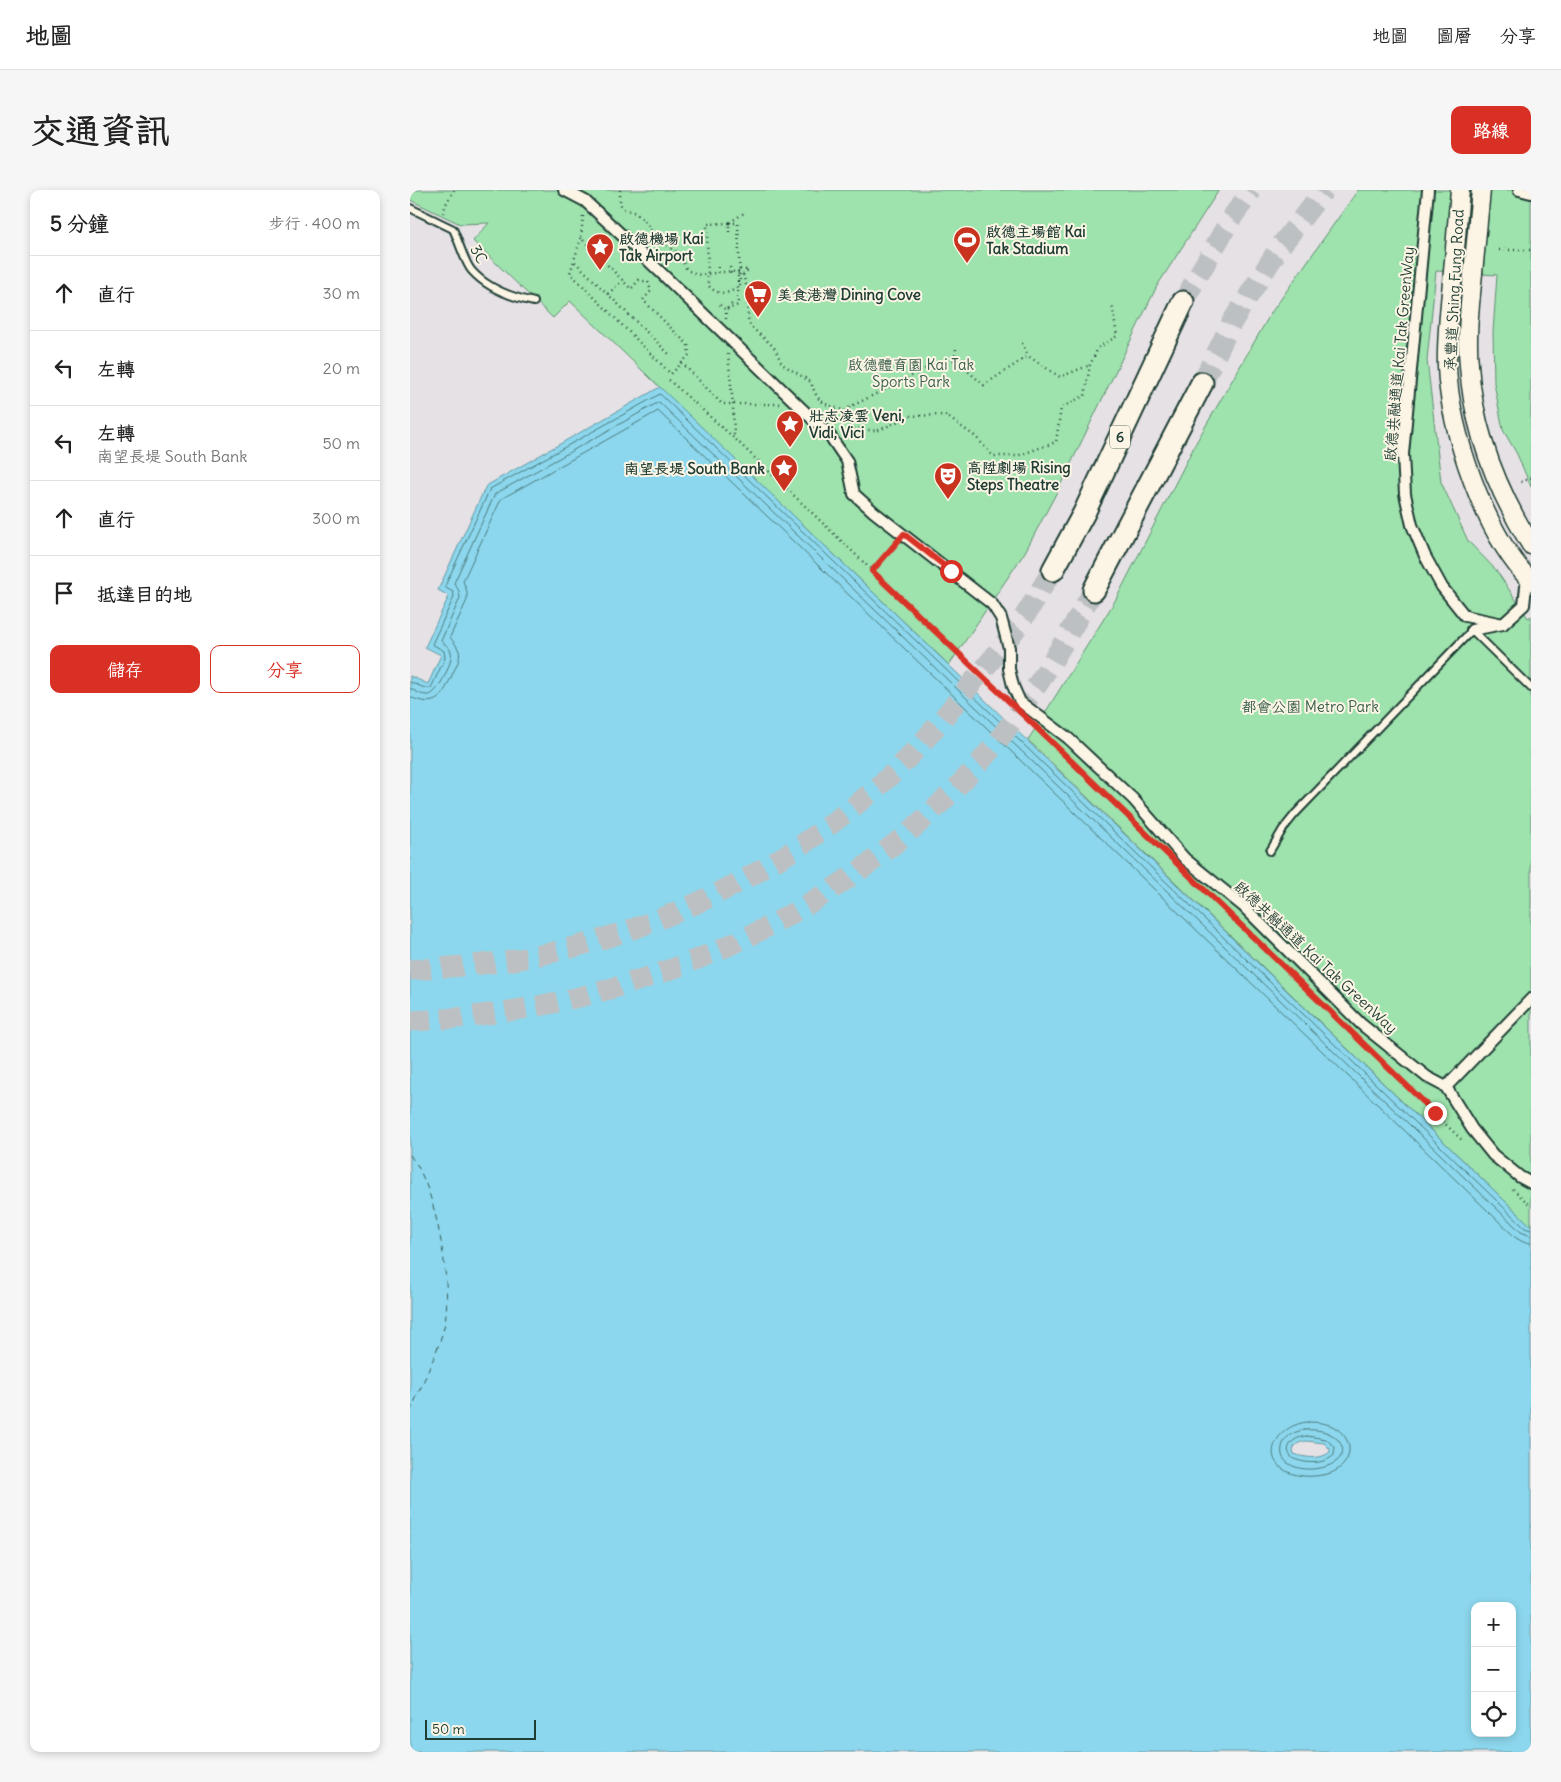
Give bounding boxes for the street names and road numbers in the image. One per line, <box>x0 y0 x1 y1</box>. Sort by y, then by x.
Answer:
street label: 承豐道 Shing Fung Road <box>1440 208 1468 371</box>
street label: 3C <box>466 241 492 267</box>
street label: 啟德共融通道 Kai Tak GreenWay <box>1380 246 1418 462</box>
road number: 6 <box>1110 426 1130 448</box>
street label: 啟德共融通道 Kai Tak GreenWay <box>1231 876 1401 1038</box>

